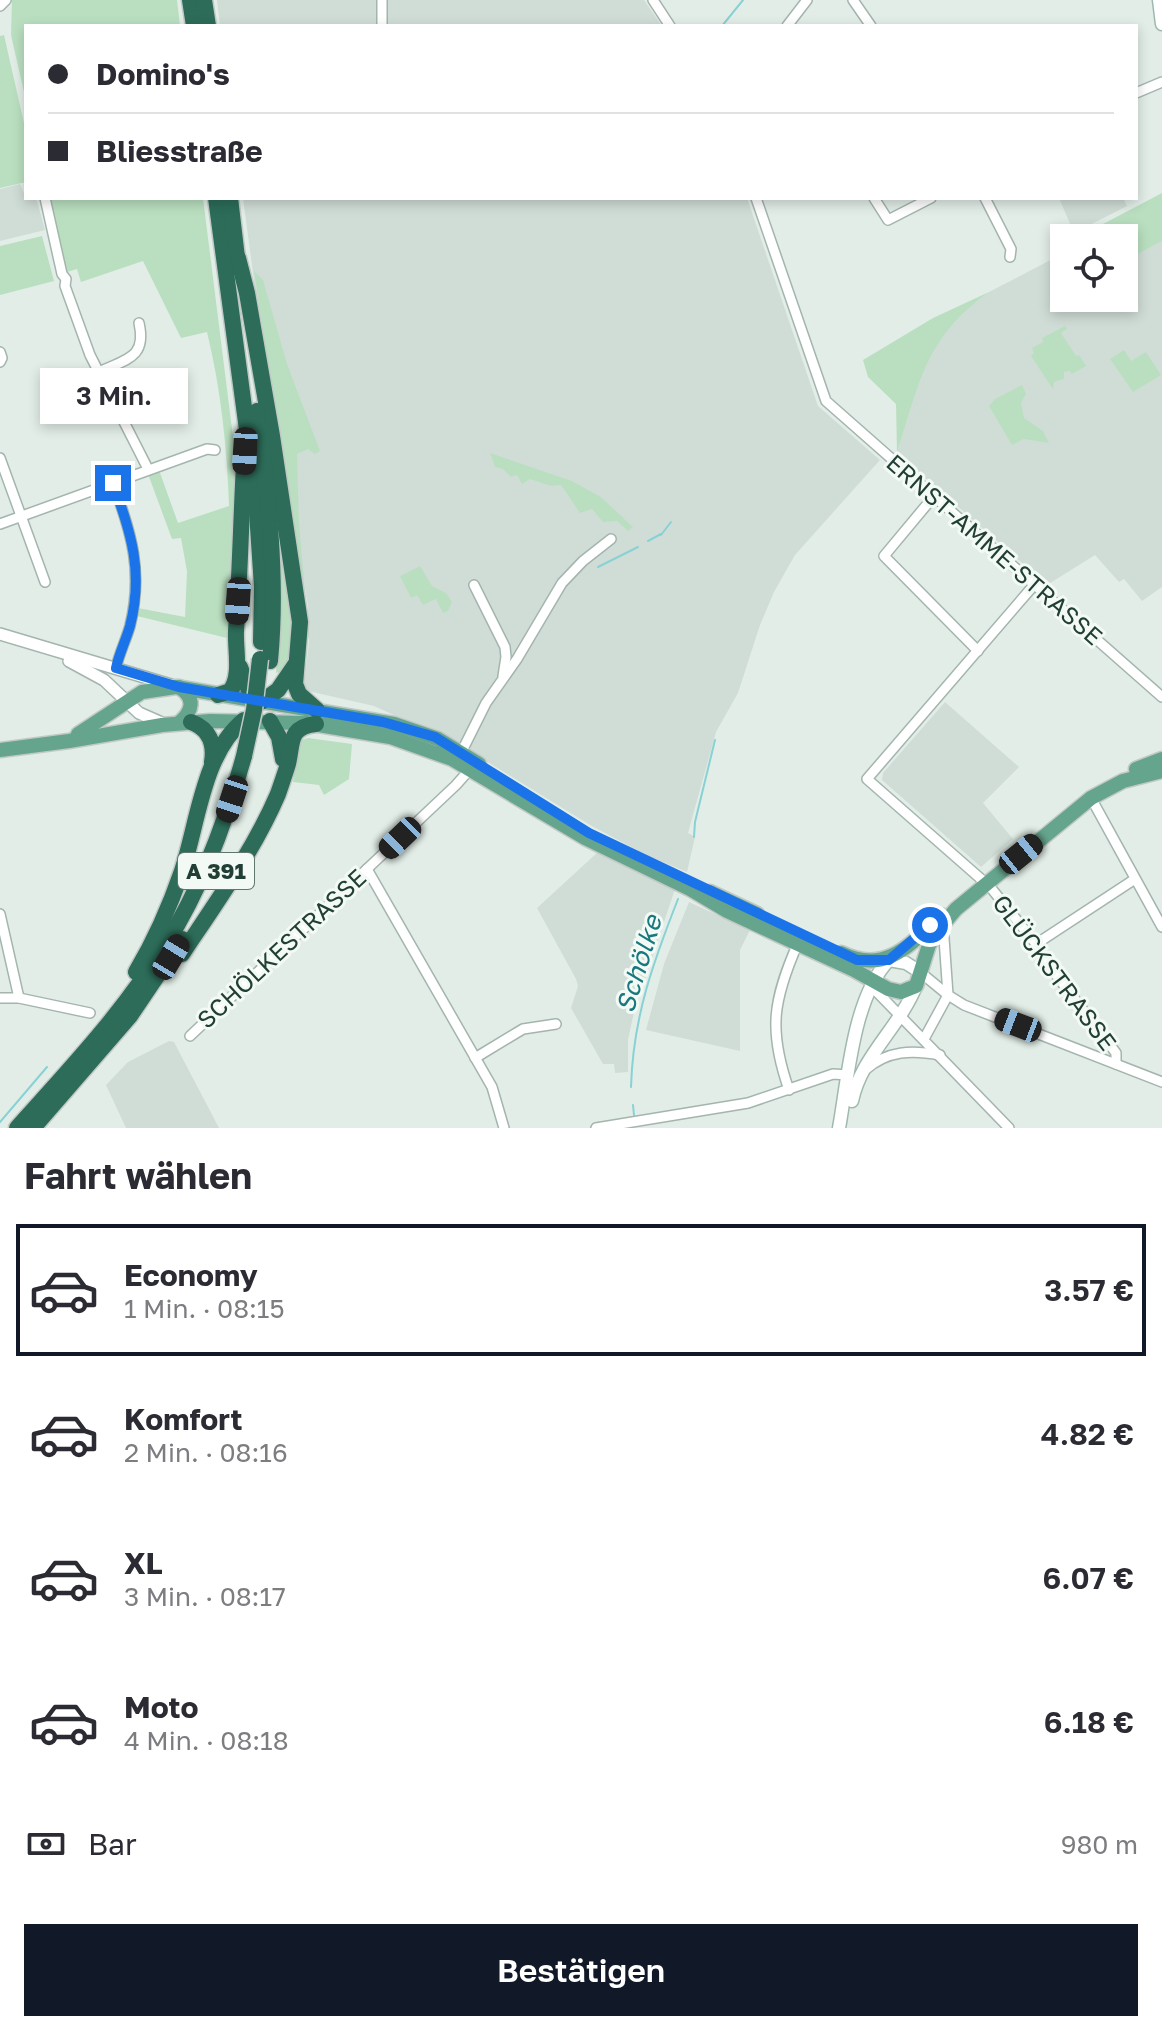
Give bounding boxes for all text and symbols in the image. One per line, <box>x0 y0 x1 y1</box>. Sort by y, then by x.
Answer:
text: Domino's <box>96 56 230 92</box>
text: Bliesstraße <box>96 133 263 169</box>
map controls <box>1050 224 1138 312</box>
button: locate <box>1050 224 1138 312</box>
callout: 3 Min. <box>39 367 187 423</box>
text: 3 Min. <box>76 380 152 411</box>
car <box>232 426 258 476</box>
street label: ERNST-AMME-STRASSE <box>881 447 1109 650</box>
route end <box>95 465 131 501</box>
car <box>224 576 252 626</box>
car <box>213 772 251 826</box>
car <box>374 813 426 863</box>
car <box>995 830 1047 878</box>
road number: A 391 <box>178 853 254 889</box>
street label: SCHÖLKESTRASSE <box>191 862 371 1034</box>
street label: GLÜCKSTRASSE <box>987 889 1123 1056</box>
route start <box>912 907 948 943</box>
water label: Schölke <box>609 910 669 1016</box>
car <box>148 930 194 984</box>
car <box>991 1005 1045 1045</box>
text: Fahrt wählen <box>24 1154 252 1197</box>
icon: car <box>28 1254 100 1326</box>
text: Economy <box>124 1257 258 1293</box>
text: 3.57 € <box>1044 1272 1134 1308</box>
text: 1 Min. · 08:15 <box>124 1293 285 1324</box>
icon: car <box>28 1398 100 1470</box>
text: Komfort <box>124 1401 243 1437</box>
text: 4.82 € <box>1041 1416 1134 1452</box>
text: 2 Min. · 08:16 <box>124 1437 288 1468</box>
icon: car <box>28 1542 100 1614</box>
text: XL <box>124 1545 163 1581</box>
text: 6.07 € <box>1042 1560 1134 1596</box>
text: 3 Min. · 08:17 <box>124 1581 286 1612</box>
icon: car <box>28 1686 100 1758</box>
text: Moto <box>124 1689 199 1725</box>
text: 6.18 € <box>1044 1704 1134 1740</box>
text: 4 Min. · 08:18 <box>124 1725 289 1756</box>
icon: cash <box>24 1822 68 1866</box>
text: Bar <box>88 1826 137 1862</box>
text: 980 m <box>1061 1829 1138 1860</box>
button: Bestätigen <box>24 1924 1138 2016</box>

